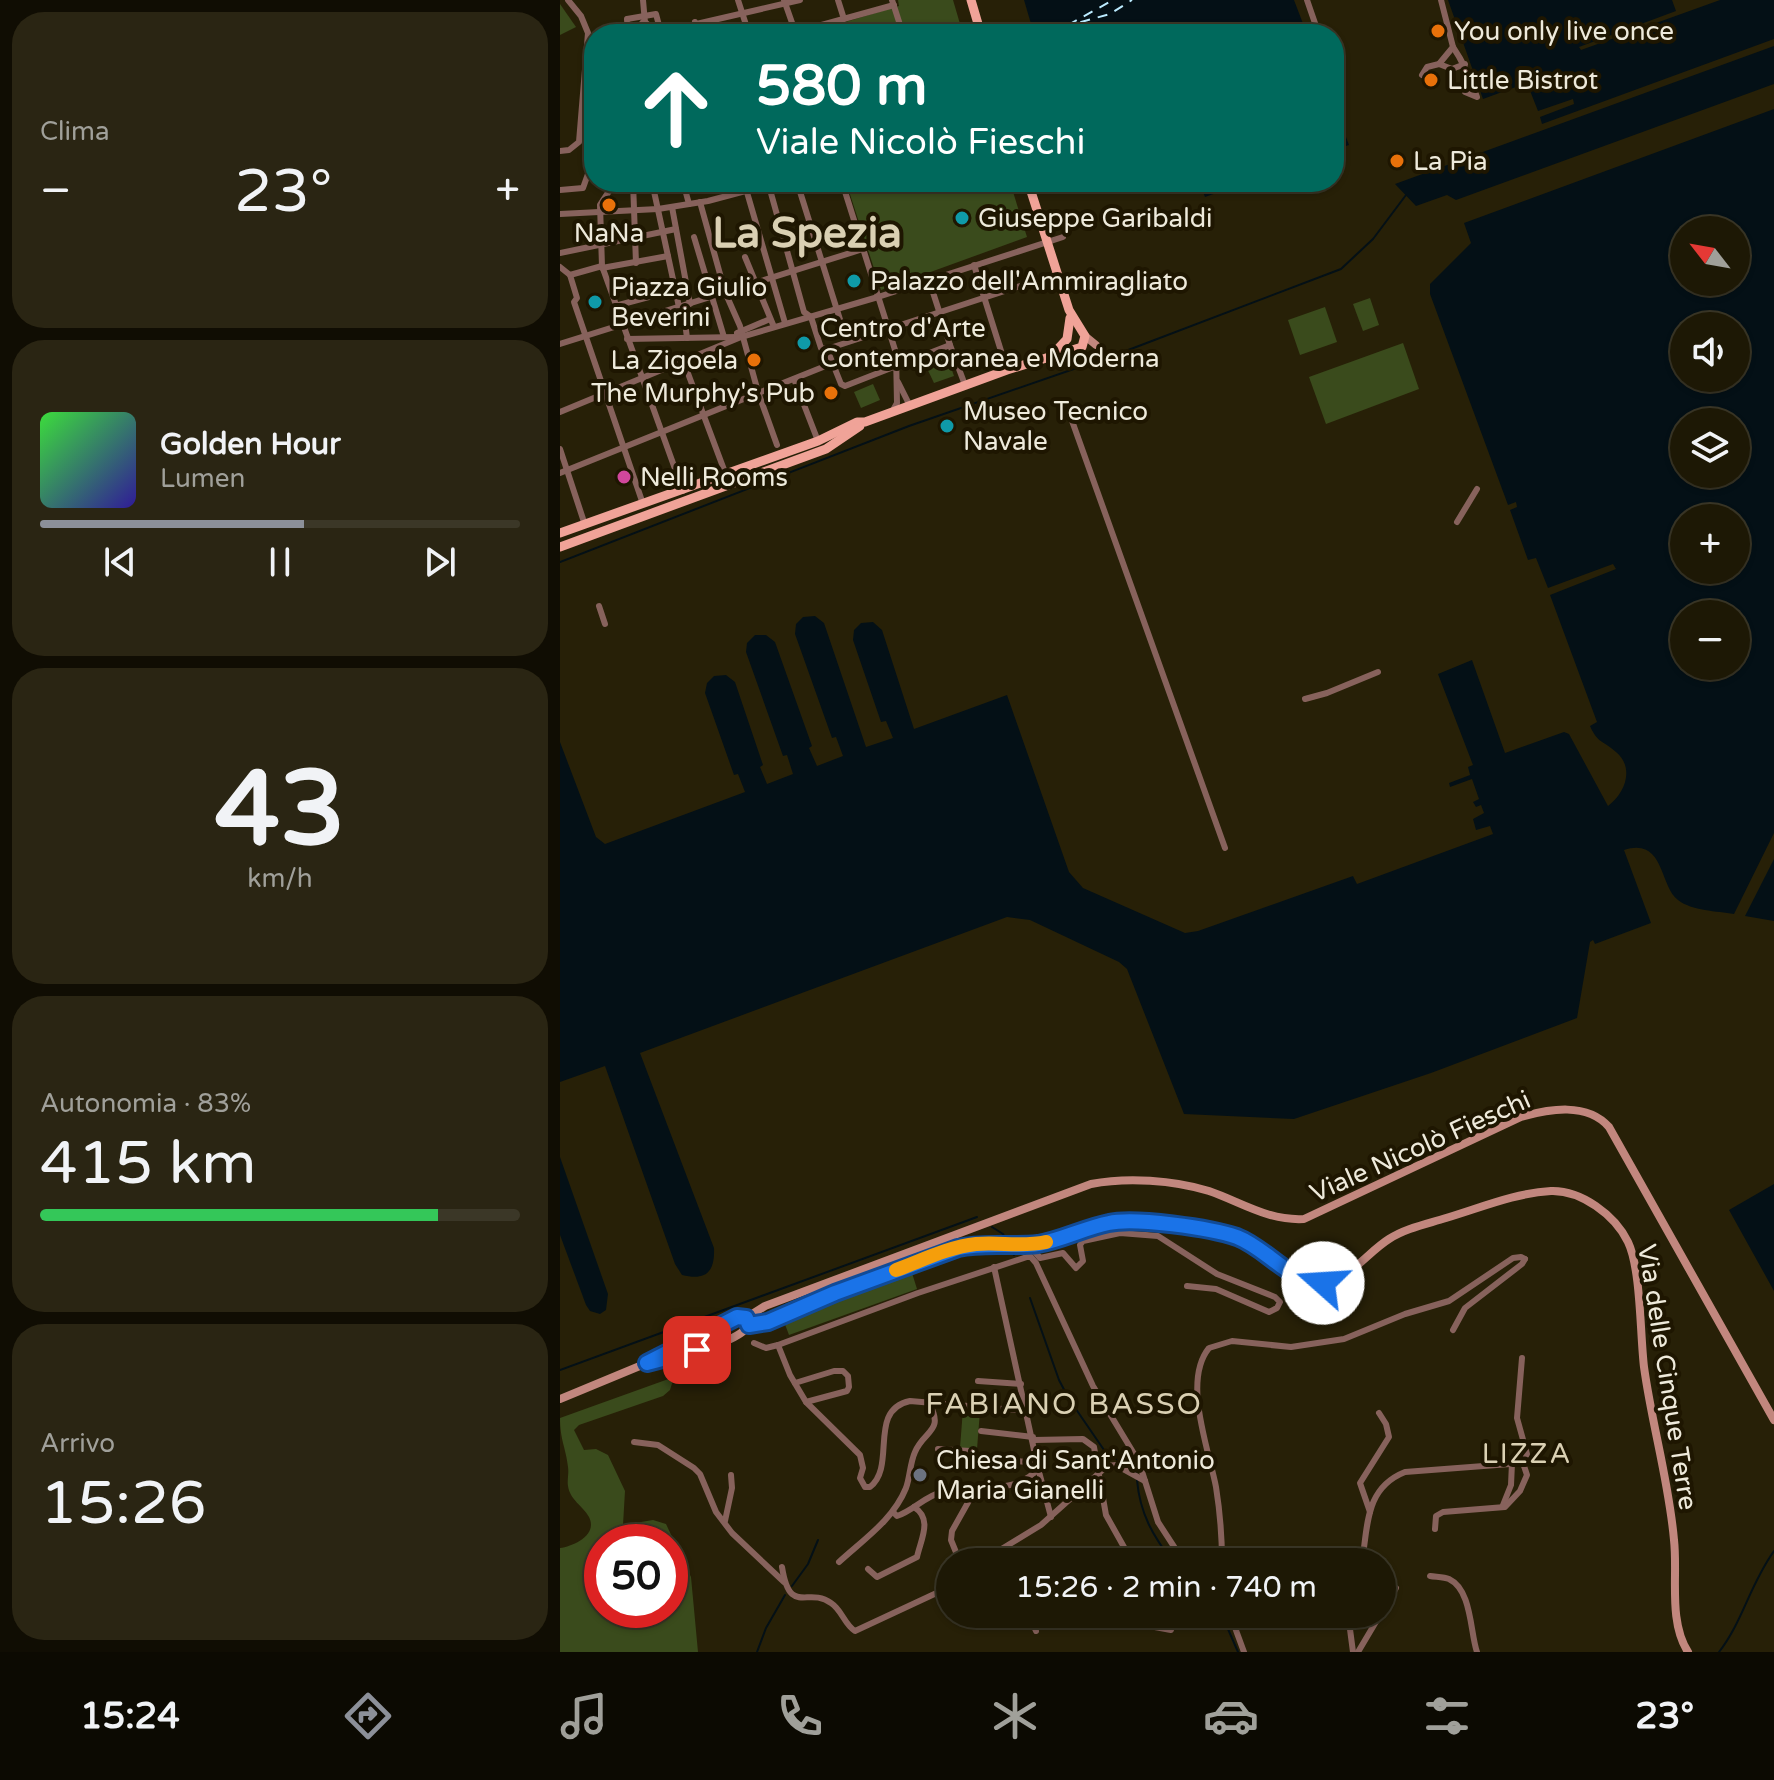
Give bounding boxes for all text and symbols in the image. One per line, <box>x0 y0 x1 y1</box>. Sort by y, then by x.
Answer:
place label: You only live once <box>1454 16 1674 47</box>
marker: You only live once <box>1429 22 1447 40</box>
text: 580 m <box>756 53 927 120</box>
icon: ahead <box>624 56 728 160</box>
place label: Little Bistrot <box>1447 65 1598 96</box>
marker: Little Bistrot <box>1422 71 1440 89</box>
text: Clima <box>40 116 110 147</box>
text: Viale Nicolò Fieschi <box>756 121 1085 164</box>
place label: La Pia <box>1413 146 1488 177</box>
marker: La Pia <box>1388 152 1406 170</box>
text: 23° <box>234 156 332 228</box>
text: − <box>40 165 71 218</box>
text: + <box>495 165 520 218</box>
marker: NaNa <box>600 196 618 214</box>
place label: Giuseppe Garibaldi <box>978 203 1213 234</box>
district label: La Spezia <box>712 208 902 259</box>
marker: Giuseppe Garibaldi <box>953 209 971 227</box>
north arrow <box>1670 216 1750 296</box>
map controls <box>1670 216 1750 680</box>
place label: NaNa <box>574 218 644 249</box>
place label: Palazzo dell'Ammiragliato <box>870 266 1188 297</box>
place label: Piazza Giulio Beverini <box>611 272 767 333</box>
marker: Palazzo dell'Ammiragliato <box>845 272 863 290</box>
marker: Piazza Giulio Beverini <box>586 293 604 311</box>
button: sound <box>1670 312 1750 392</box>
place label: Centro d'Arte Contemporanea e Moderna <box>820 313 1160 374</box>
marker: Centro d'Arte Contemporanea e Moderna <box>795 334 813 352</box>
place label: La Zigoela <box>611 345 738 376</box>
marker: La Zigoela <box>745 351 763 369</box>
place label: The Murphy's Pub <box>591 378 815 409</box>
marker: The Murphy's Pub <box>822 384 840 402</box>
place label: Museo Tecnico Navale <box>963 396 1148 457</box>
button: layers <box>1670 408 1750 488</box>
marker: Museo Tecnico Navale <box>938 417 956 435</box>
text: Golden Hour <box>160 426 341 463</box>
place label: Nelli Rooms <box>640 462 788 493</box>
text: Lumen <box>160 463 245 494</box>
marker: Nelli Rooms <box>615 468 633 486</box>
button: + <box>1670 504 1750 584</box>
icon: previous <box>98 540 142 584</box>
icon: pause <box>258 540 302 584</box>
icon: next <box>418 540 462 584</box>
button: − <box>1670 600 1750 680</box>
text: 43 <box>215 748 345 873</box>
text: km/h <box>247 863 313 894</box>
street label: Viale Nicolò Fieschi <box>1305 1084 1535 1209</box>
text: Autonomia · 83% <box>40 1088 251 1119</box>
text: 415 km <box>40 1128 256 1200</box>
position arrow <box>1281 1241 1365 1325</box>
street label: Via delle Cinque Terre <box>1631 1242 1704 1512</box>
pin <box>663 1316 731 1384</box>
icon: arrive <box>675 1328 719 1372</box>
district label: FABIANO BASSO <box>925 1386 1203 1423</box>
text: Arrivo <box>40 1428 115 1459</box>
district label: LIZZA <box>1482 1437 1572 1471</box>
place label: Chiesa di Sant'Antonio Maria Gianelli <box>936 1445 1215 1506</box>
marker: Chiesa di Sant'Antonio Maria Gianelli <box>911 1466 929 1484</box>
text: 15:26 <box>40 1468 206 1540</box>
speed limit sign: 50 <box>584 1524 688 1628</box>
text: 15:26 · 2 min · 740 m <box>1015 1569 1317 1606</box>
icon: directions <box>340 1688 396 1744</box>
icon: music <box>556 1688 612 1744</box>
icon: phone <box>772 1688 828 1744</box>
icon: climate <box>987 1688 1043 1744</box>
icon: car <box>1203 1688 1259 1744</box>
icon: filters <box>1419 1688 1475 1744</box>
text: 15:24 <box>80 1695 180 1738</box>
text: 23° <box>1635 1695 1694 1738</box>

